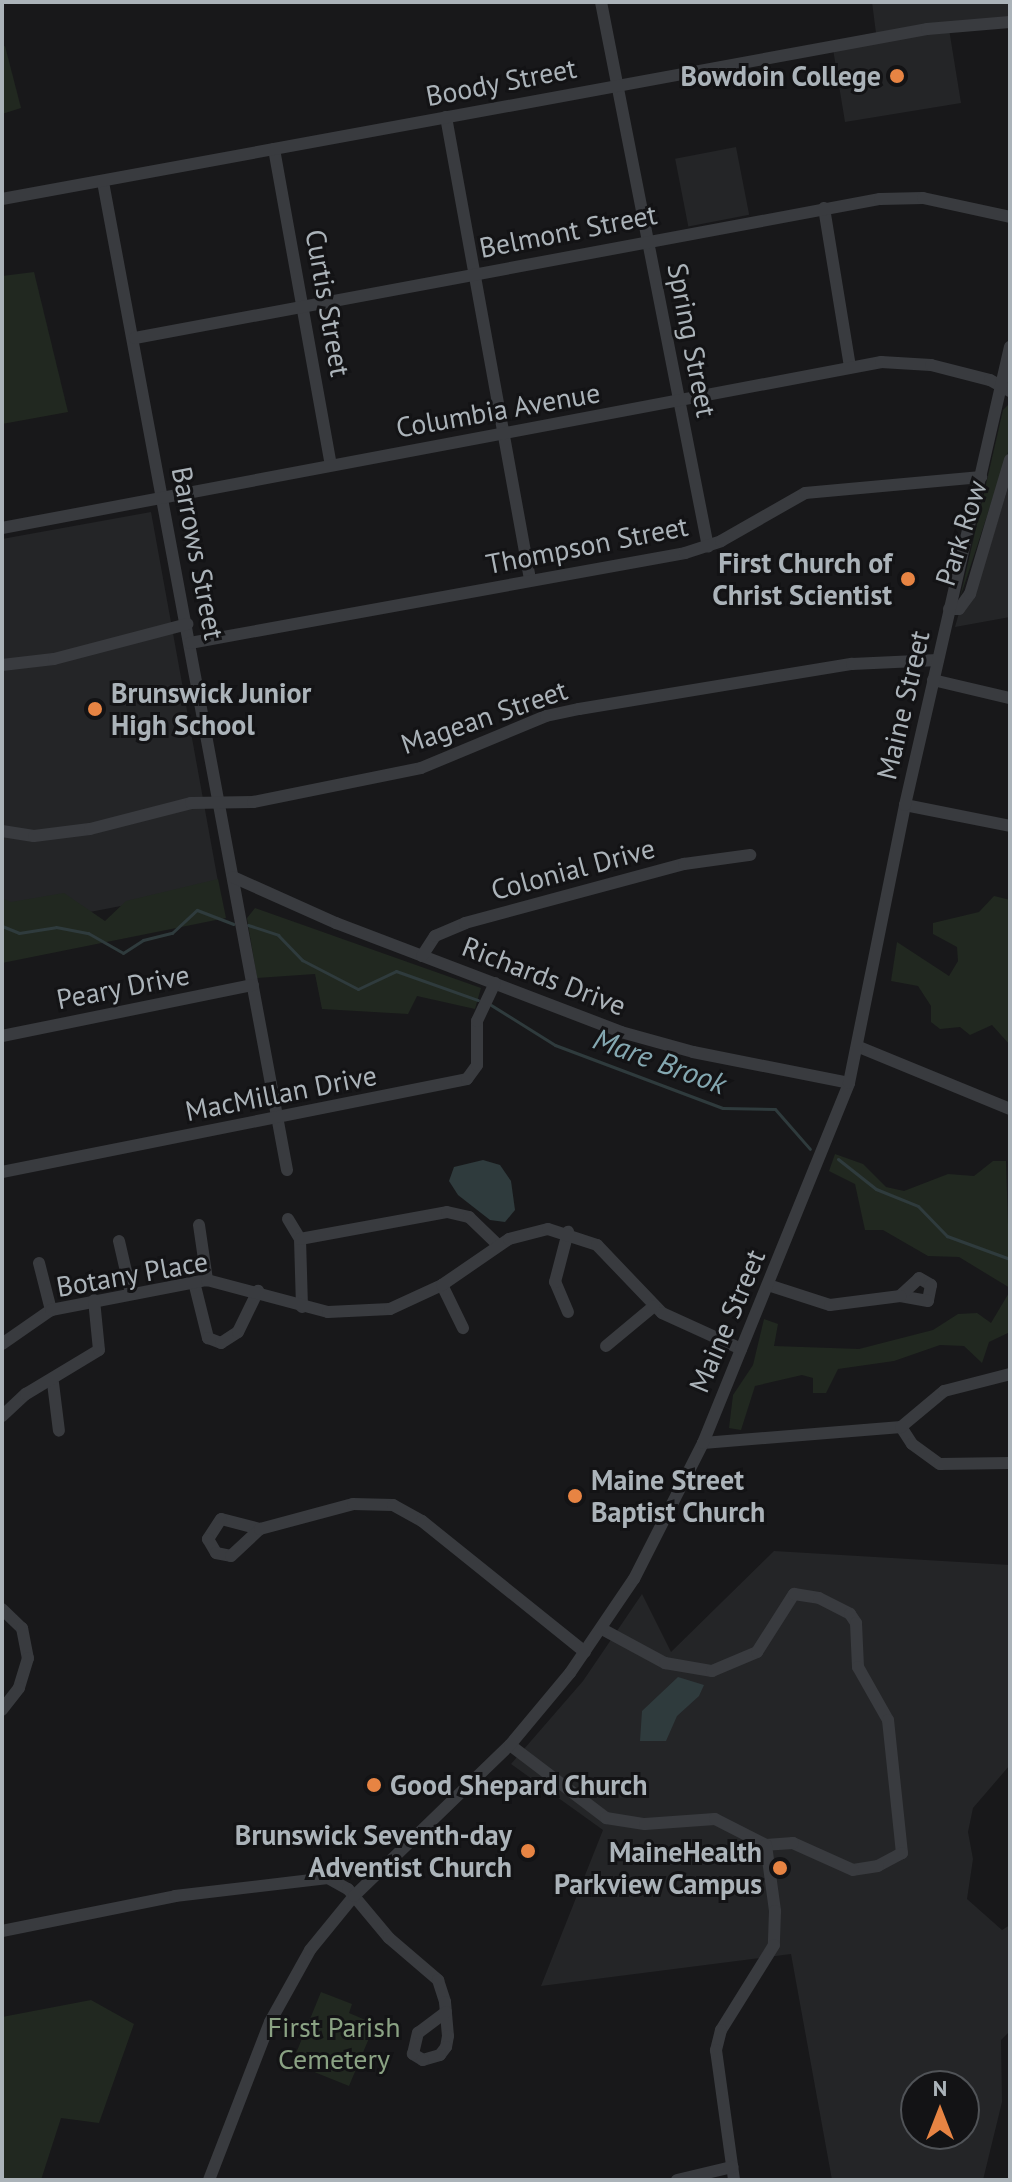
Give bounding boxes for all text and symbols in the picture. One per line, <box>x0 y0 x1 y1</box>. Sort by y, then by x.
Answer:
street label: Boody Street <box>422 51 580 113</box>
place label: Bowdoin College <box>680 59 881 93</box>
marker: Bowdoin College <box>888 67 906 85</box>
street label: Belmont Street <box>476 197 660 265</box>
street label: Curtis Street <box>299 227 357 379</box>
street label: Spring Street <box>661 260 723 420</box>
street label: Columbia Avenue <box>393 375 603 445</box>
street label: Barrows Street <box>165 464 231 642</box>
street label: Park Row <box>928 476 994 590</box>
street label: Thompson Street <box>483 509 691 581</box>
place label: First Church of Christ Scientist <box>712 546 892 612</box>
marker: First Church of Christ Scientist <box>899 570 917 588</box>
street label: Maine Street <box>870 627 936 783</box>
street label: Magean Street <box>397 673 571 761</box>
place label: Brunswick Junior High School <box>111 676 312 742</box>
marker: Brunswick Junior High School <box>86 700 104 718</box>
street label: Colonial Drive <box>487 831 659 907</box>
street label: Richards Drive <box>457 929 631 1023</box>
street label: Peary Drive <box>53 958 193 1016</box>
water label: Mare Brook <box>589 1020 731 1102</box>
street label: MacMillan Drive <box>183 1058 379 1128</box>
street label: Botany Place <box>53 1244 211 1304</box>
street label: Maine Street <box>682 1244 772 1398</box>
place label: Maine Street Baptist Church <box>591 1463 766 1529</box>
marker: Maine Street Baptist Church <box>566 1487 584 1505</box>
place label: Good Shepard Church <box>390 1768 648 1802</box>
marker: Good Shepard Church <box>365 1776 383 1794</box>
place label: Brunswick Seventh-day Adventist Church <box>234 1818 512 1884</box>
place label: MaineHealth Parkview Campus <box>553 1835 762 1901</box>
marker: Brunswick Seventh-day Adventist Church <box>519 1842 537 1860</box>
marker: MaineHealth Parkview Campus <box>769 1857 791 1879</box>
park label: First Parish Cemetery <box>268 2010 400 2076</box>
north arrow <box>900 2070 980 2150</box>
text: N <box>933 2074 947 2102</box>

